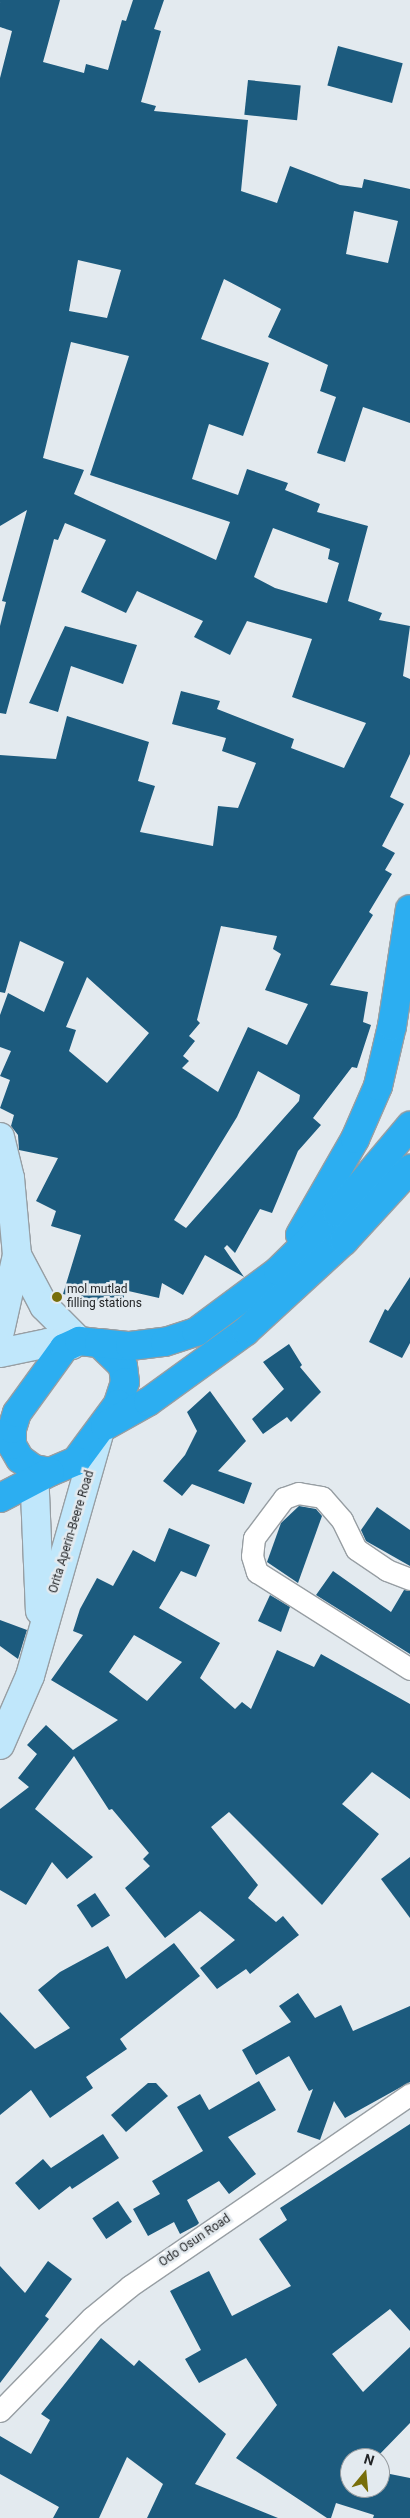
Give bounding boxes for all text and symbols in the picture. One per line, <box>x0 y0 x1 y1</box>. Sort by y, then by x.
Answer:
place label: mol mutlad filling stations <box>67 1283 142 1311</box>
marker: mol mutlad filling stations <box>51 1291 63 1303</box>
street label: Orita Aperin-Beere Road <box>46 1469 98 1595</box>
street label: Odo Osun Road <box>157 2212 233 2270</box>
north arrow <box>340 2448 390 2498</box>
text: N <box>362 2451 376 2469</box>

